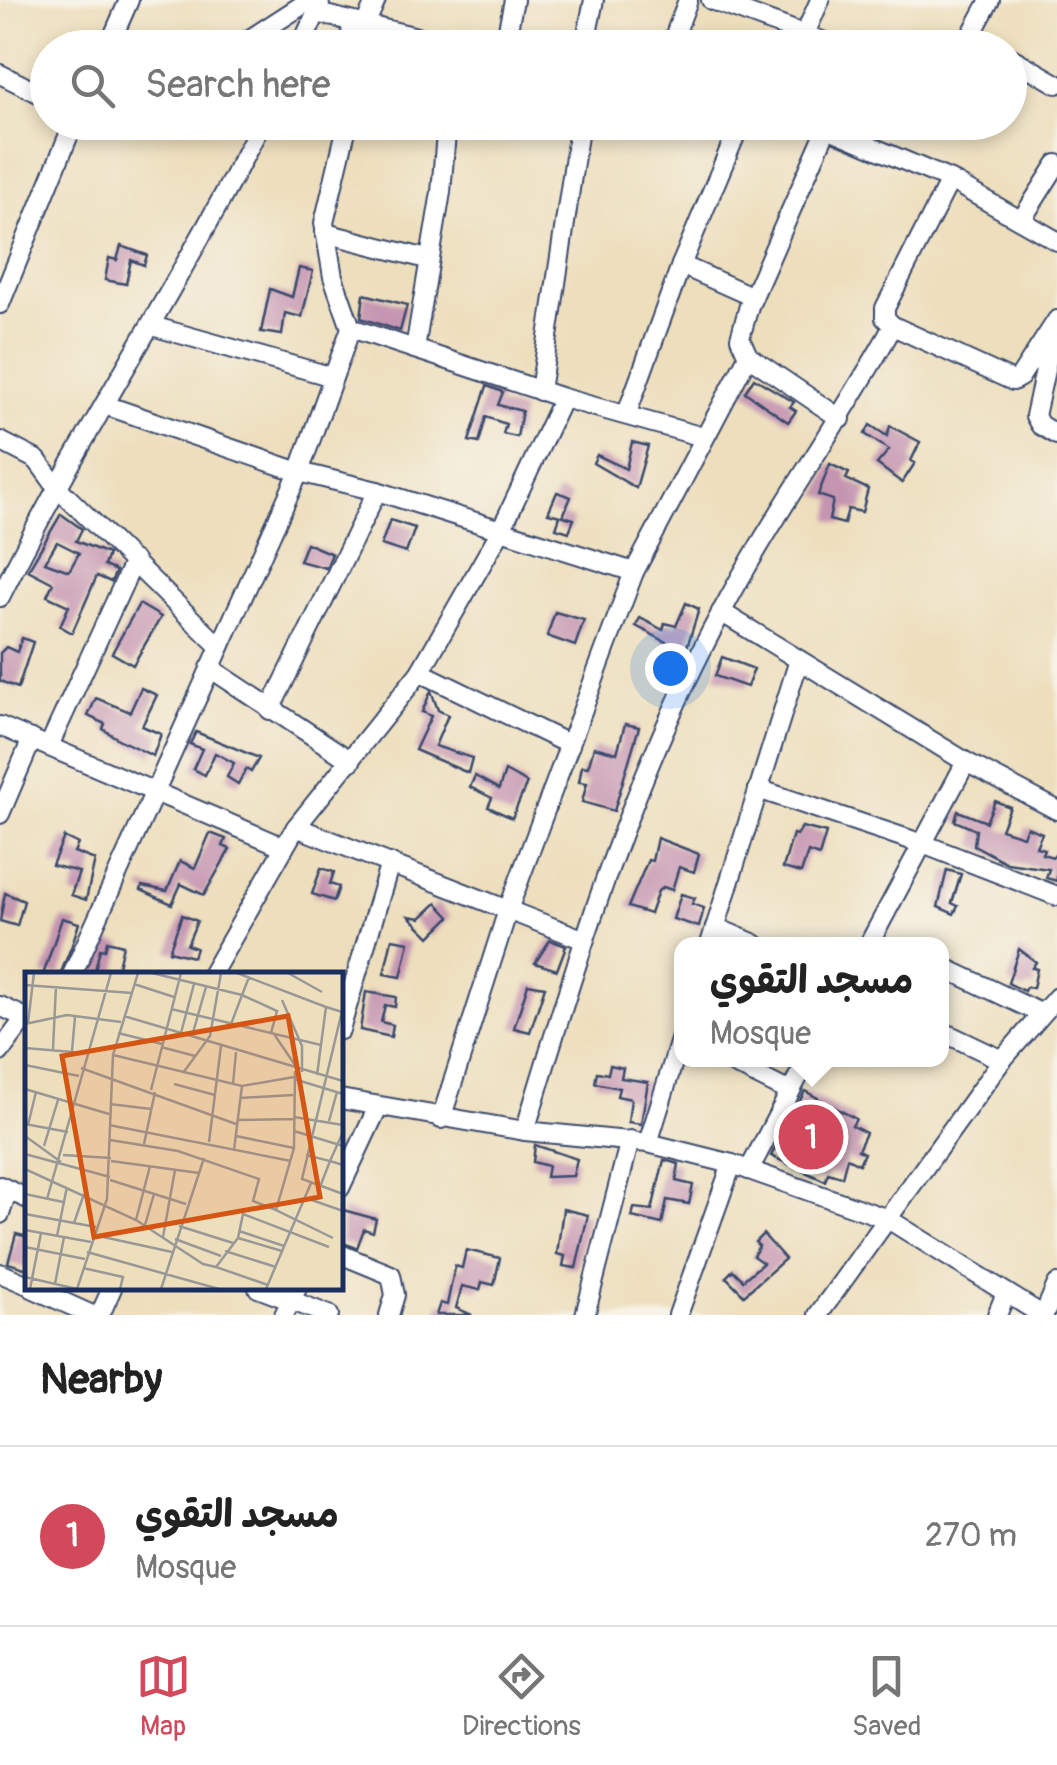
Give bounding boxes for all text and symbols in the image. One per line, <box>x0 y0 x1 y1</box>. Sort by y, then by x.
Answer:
search box <box>30 30 1027 140</box>
icon: search <box>65 58 120 113</box>
text: Search here <box>145 61 331 109</box>
your location <box>645 643 696 694</box>
popup <box>674 937 949 1067</box>
text: مسجد التقوي <box>710 957 913 1005</box>
inset map <box>25 972 342 1290</box>
text: Mosque <box>710 1014 811 1054</box>
pin: 1 <box>778 1100 844 1174</box>
text: Nearby <box>40 1354 162 1406</box>
text: مسجد التقوي <box>135 1491 339 1539</box>
text: 1 <box>66 1516 79 1556</box>
text: 270 m <box>925 1516 1017 1556</box>
text: Mosque <box>135 1548 236 1588</box>
tab: Map <box>136 1649 191 1744</box>
tab: Directions <box>462 1649 581 1744</box>
tab: Saved <box>852 1649 921 1744</box>

